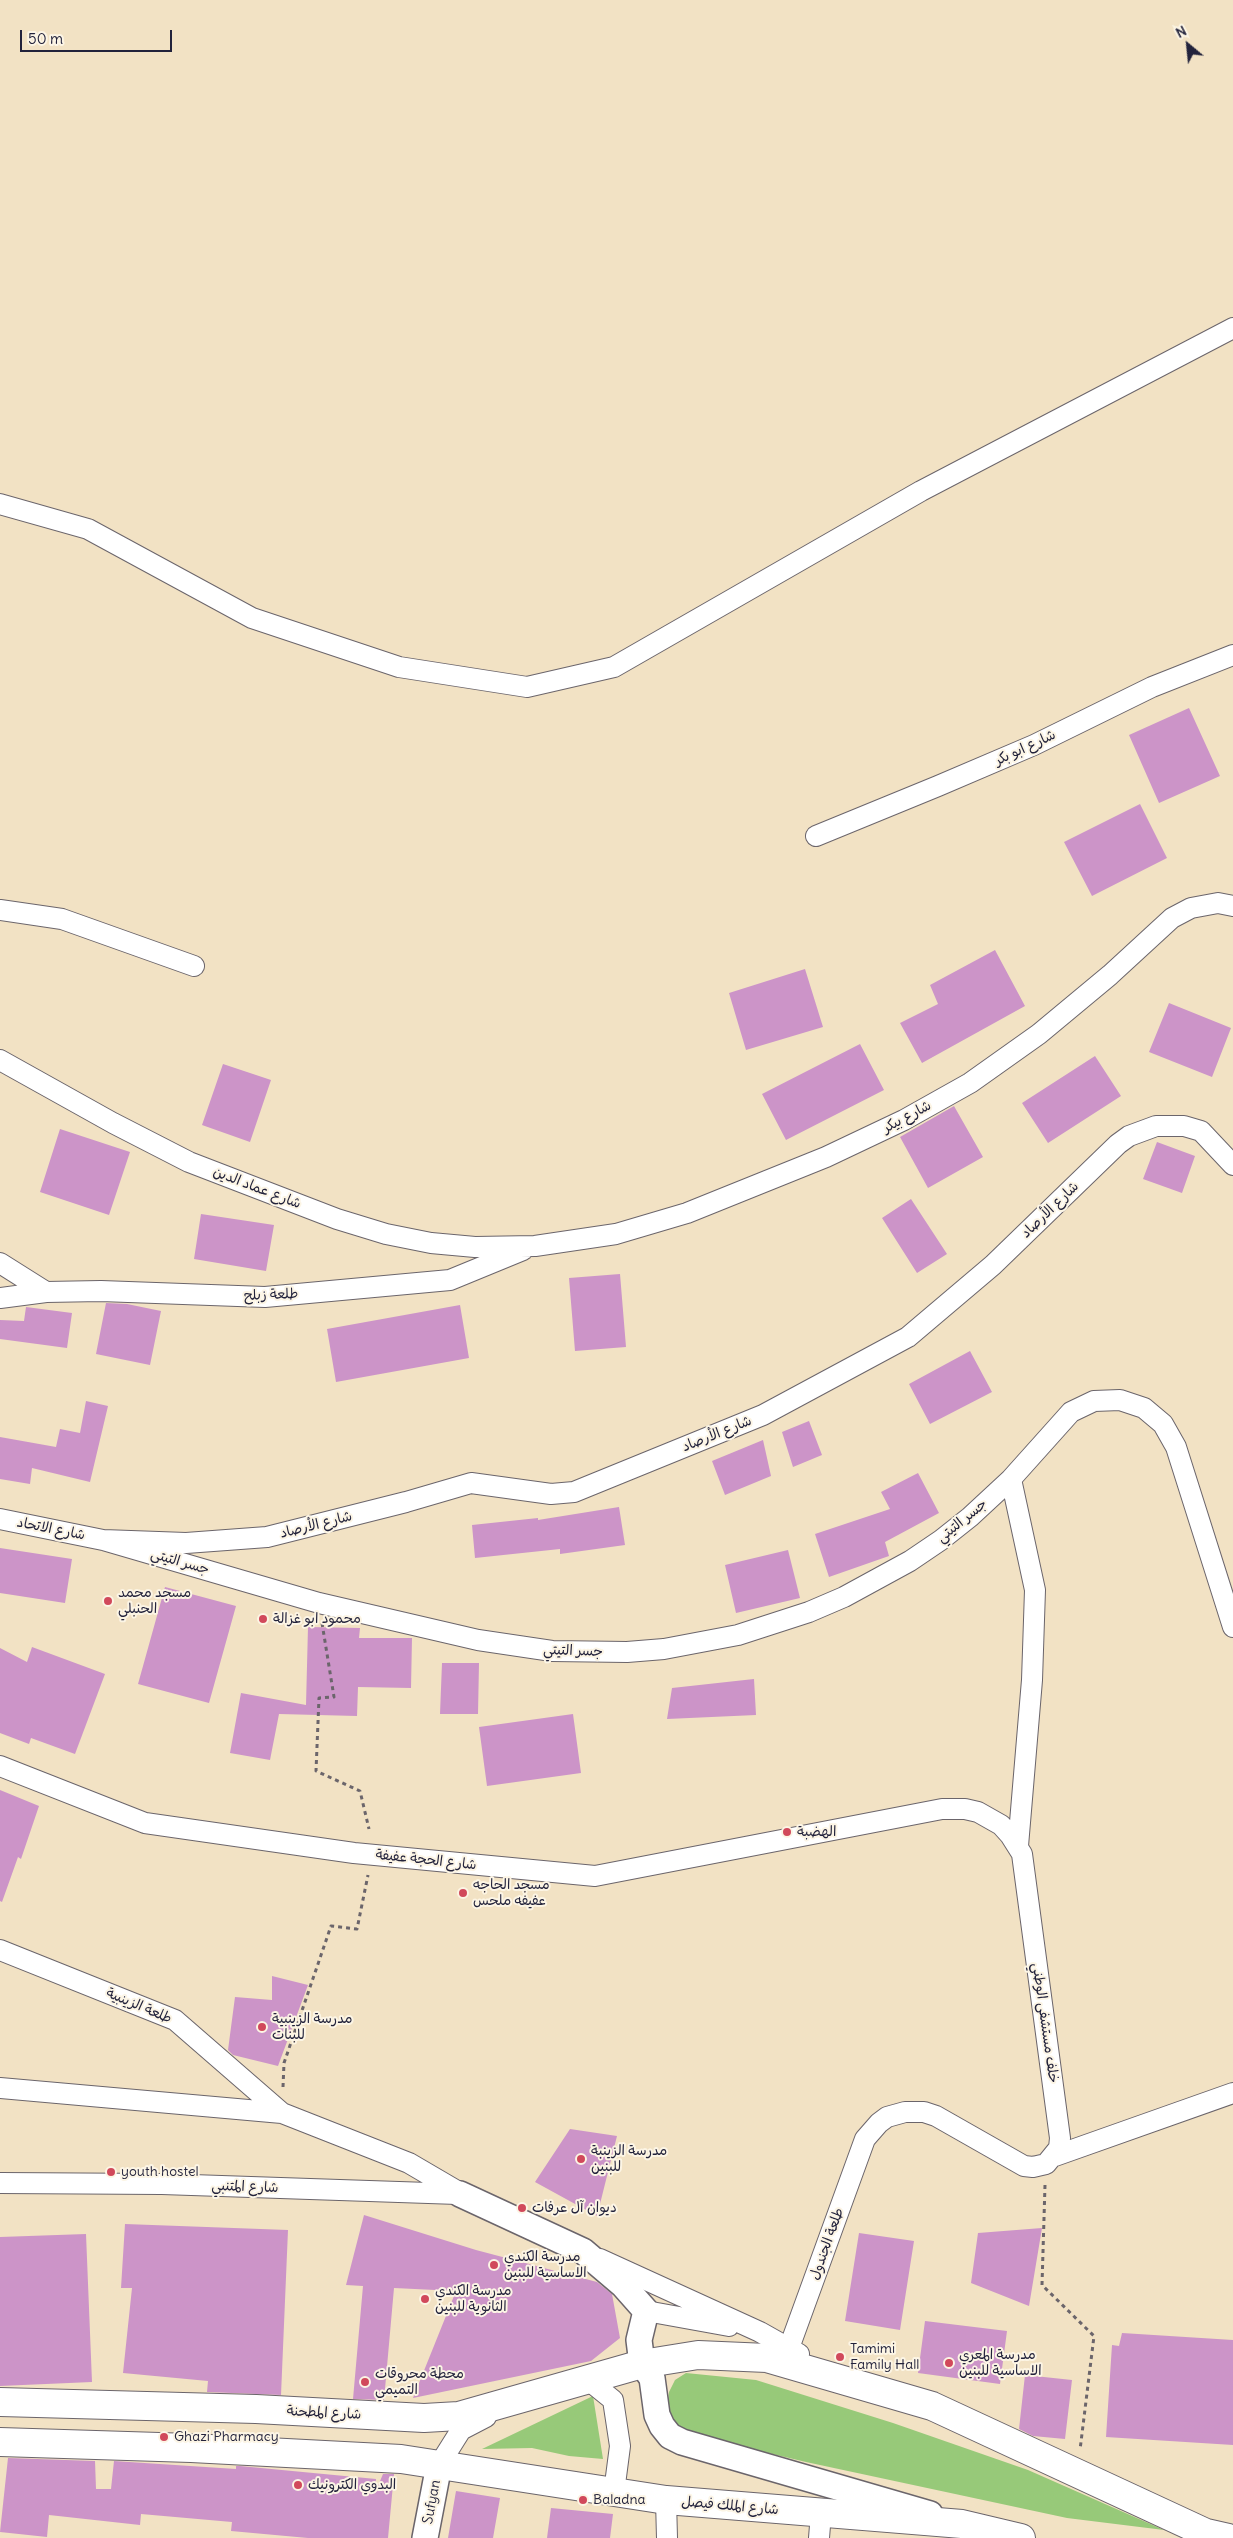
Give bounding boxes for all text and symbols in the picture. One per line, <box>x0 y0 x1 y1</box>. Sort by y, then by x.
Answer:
scale bar <box>22 20 175 52</box>
north arrow <box>1163 20 1213 70</box>
text: N <box>1172 22 1189 42</box>
text: 50 m <box>28 29 63 48</box>
street label: شارع ابو بكر <box>992 726 1058 770</box>
street label: شارع بيكر <box>880 1097 934 1137</box>
street label: شارع عماد الدين <box>211 1163 303 1213</box>
street label: شارع الأرصاد <box>1018 1178 1082 1242</box>
street label: طلعة زبلح <box>244 1286 298 1304</box>
street label: شارع الأرصاد <box>680 1412 754 1456</box>
street label: جسر التيتي <box>933 1496 991 1546</box>
street label: شارع الأرصاد <box>278 1508 354 1542</box>
street label: شارع الاتحاد <box>15 1514 87 1544</box>
street label: جسر التيتي <box>149 1546 211 1578</box>
place label: مسجد محمد الحنبلي <box>118 1585 191 1618</box>
marker: مسجد محمد الحنبلي <box>102 1595 114 1607</box>
place label: محمود ابو غزالة <box>273 1611 361 1627</box>
marker: محمود ابو غزالة <box>257 1613 269 1625</box>
street label: جسر التيتي <box>543 1642 603 1660</box>
place label: الهضبة <box>797 1824 836 1840</box>
marker: الهضبة <box>781 1826 793 1838</box>
street label: شارع الحجة عفيفة <box>375 1846 477 1874</box>
place label: مسجد الحاجه عفيفه ملحس <box>473 1877 550 1910</box>
marker: مسجد الحاجه عفيفه ملحس <box>457 1887 469 1899</box>
street label: خلف مستشفى الوطني <box>1028 1962 1062 2084</box>
street label: طلعة الزينبية <box>104 1985 174 2027</box>
place label: مدرسة الزينبية للبنات <box>272 2011 353 2044</box>
marker: مدرسة الزينبية للبنات <box>256 2021 268 2033</box>
place label: مدرسة الزينبة للبنين <box>591 2143 667 2176</box>
marker: مدرسة الزينبة للبنين <box>575 2153 587 2165</box>
place label: youth hostel <box>121 2164 199 2180</box>
marker: youth hostel <box>105 2166 117 2178</box>
street label: شارع المتنبي <box>211 2177 279 2197</box>
place label: ديوان آل عرفات <box>532 2200 617 2216</box>
marker: ديوان آل عرفات <box>516 2202 528 2214</box>
street label: طلعة الجندول <box>806 2206 848 2282</box>
place label: مدرسة الكندي الاساسية للبنين <box>504 2249 587 2282</box>
marker: مدرسة الكندي الاساسية للبنين <box>488 2259 500 2271</box>
place label: مدرسة الكندي الثانوية للبنين <box>435 2283 512 2316</box>
marker: مدرسة الكندي الثانوية للبنين <box>419 2293 431 2305</box>
place label: Tamimi Family Hall <box>850 2341 919 2374</box>
place label: مدرسة المعري الاساسية للبنين <box>959 2347 1042 2380</box>
marker: Tamimi Family Hall <box>834 2351 846 2363</box>
marker: مدرسة المعري الاساسية للبنين <box>943 2357 955 2369</box>
place label: محطة محروقات التميمي <box>375 2366 464 2398</box>
marker: محطة محروقات التميمي <box>359 2376 371 2388</box>
street label: شارع المطحنة <box>286 2403 362 2423</box>
place label: Ghazi Pharmacy <box>174 2429 279 2445</box>
marker: Ghazi Pharmacy <box>158 2431 170 2443</box>
place label: البدوي الكترونيك <box>308 2477 396 2493</box>
marker: البدوي الكترونيك <box>292 2479 304 2491</box>
street label: Sufyan <box>420 2479 444 2525</box>
place label: Baladna <box>593 2492 646 2508</box>
street label: شارع الملك فيصل <box>681 2493 779 2519</box>
marker: Baladna <box>577 2494 589 2506</box>

